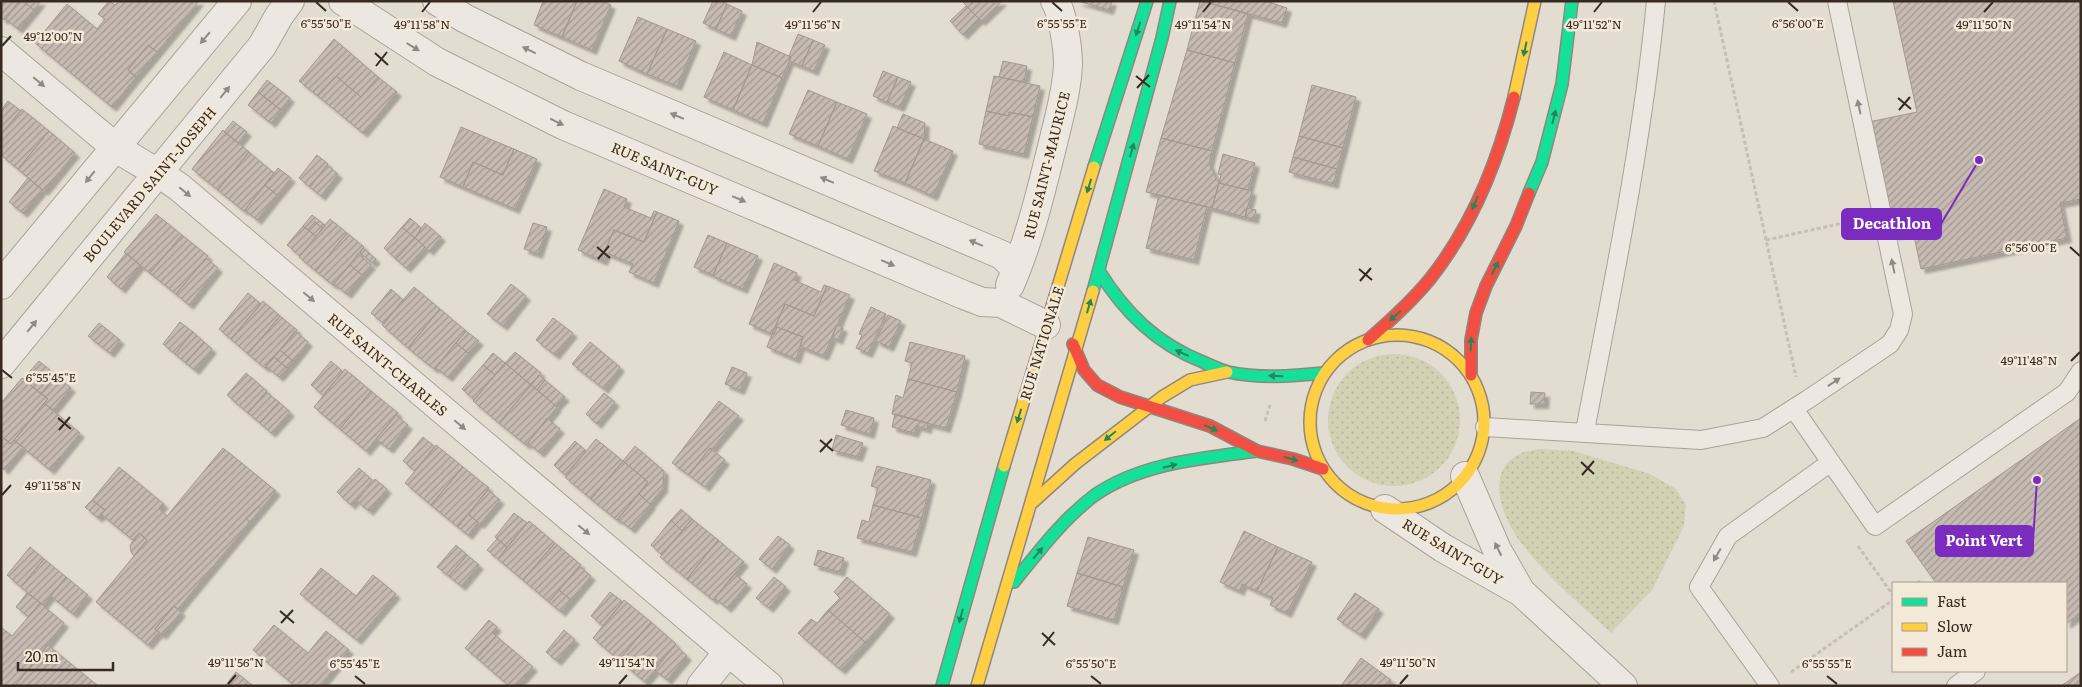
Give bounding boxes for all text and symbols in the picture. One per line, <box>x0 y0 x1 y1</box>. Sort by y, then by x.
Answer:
text: 6°55'50"E <box>301 14 352 32</box>
text: 6°55'55"E <box>1037 14 1087 32</box>
text: 6°56'00"E <box>1772 14 1824 32</box>
text: 49°11'58"N <box>394 15 450 33</box>
text: 49°11'56"N <box>785 15 841 33</box>
text: 49°11'54"N <box>1175 15 1231 33</box>
text: 49°11'52"N <box>1566 15 1622 33</box>
text: 49°11'50"N <box>1956 15 2012 33</box>
one-way arrow <box>1133 21 1141 36</box>
text: 49°12'00"N <box>23 27 83 45</box>
one-way arrow <box>200 31 211 44</box>
one-way arrow <box>1521 41 1529 57</box>
one-way arrow <box>406 42 419 51</box>
one-way arrow <box>522 46 536 54</box>
one-way arrow <box>32 77 45 88</box>
one-way arrow <box>219 86 230 99</box>
street label: RUE SAINT-MAURICE <box>1018 89 1074 241</box>
one-way arrow <box>1855 98 1863 114</box>
street label: BOULEVARD SAINT-JOSEPH <box>78 102 220 266</box>
one-way arrow <box>1550 110 1558 125</box>
one-way arrow <box>670 112 684 120</box>
one-way arrow <box>550 118 564 126</box>
street label: RUE SAINT-GUY <box>608 136 722 200</box>
one-way arrow <box>1128 142 1136 157</box>
one-way arrow <box>85 170 96 183</box>
one-way arrow <box>820 175 834 183</box>
one-way arrow <box>1085 179 1092 194</box>
one-way arrow <box>178 187 191 198</box>
one-way arrow <box>732 196 746 204</box>
one-way arrow <box>1471 196 1479 210</box>
callout: Decathlon <box>1842 209 1941 239</box>
text: Decathlon <box>1853 211 1932 234</box>
text: 6°56'00"E <box>2005 238 2057 256</box>
one-way arrow <box>968 239 983 247</box>
one-way arrow <box>1888 258 1896 274</box>
one-way arrow <box>881 259 896 267</box>
one-way arrow <box>1491 261 1499 275</box>
street label: RUE NATIONALE <box>1014 284 1068 402</box>
one-way arrow <box>302 292 315 303</box>
one-way arrow <box>1086 299 1094 314</box>
street label: RUE SAINT-CHARLES <box>324 308 452 420</box>
one-way arrow <box>1389 310 1401 322</box>
one-way arrow <box>27 320 38 333</box>
one-way arrow <box>1468 335 1476 351</box>
one-way arrow <box>1175 349 1189 357</box>
text: 49°11'48"N <box>2001 351 2057 369</box>
text: 6°55'45"E <box>26 368 77 386</box>
one-way arrow <box>1268 372 1284 380</box>
one-way arrow <box>1828 377 1841 387</box>
one-way arrow <box>1015 409 1023 424</box>
one-way arrow <box>453 419 465 431</box>
one-way arrow <box>1204 424 1218 432</box>
one-way arrow <box>1104 431 1117 442</box>
one-way arrow <box>1283 455 1298 463</box>
one-way arrow <box>1163 462 1178 470</box>
text: 49°11'58"N <box>25 476 81 494</box>
street label: RUE SAINT-GUY <box>1399 513 1507 589</box>
one-way arrow <box>577 524 589 536</box>
callout: Point Vert <box>1936 526 2033 556</box>
text: Point Vert <box>1945 528 2023 551</box>
one-way arrow <box>1494 542 1502 556</box>
one-way arrow <box>1032 547 1043 559</box>
one-way arrow <box>1713 549 1722 562</box>
legend <box>1892 582 2067 672</box>
text: Fast <box>1937 589 1966 612</box>
one-way arrow <box>957 608 965 623</box>
text: Slow <box>1937 614 1972 637</box>
text: Jam <box>1937 639 1968 662</box>
scale bar <box>18 640 112 672</box>
text: 20 m <box>25 644 59 667</box>
text: 49°11'56"N <box>208 653 264 671</box>
text: 49°11'54"N <box>599 653 655 671</box>
text: 49°11'50"N <box>1380 653 1436 671</box>
text: 6°55'45"E <box>330 654 381 672</box>
text: 6°55'50"E <box>1066 654 1117 672</box>
text: 6°55'55"E <box>1802 654 1852 672</box>

